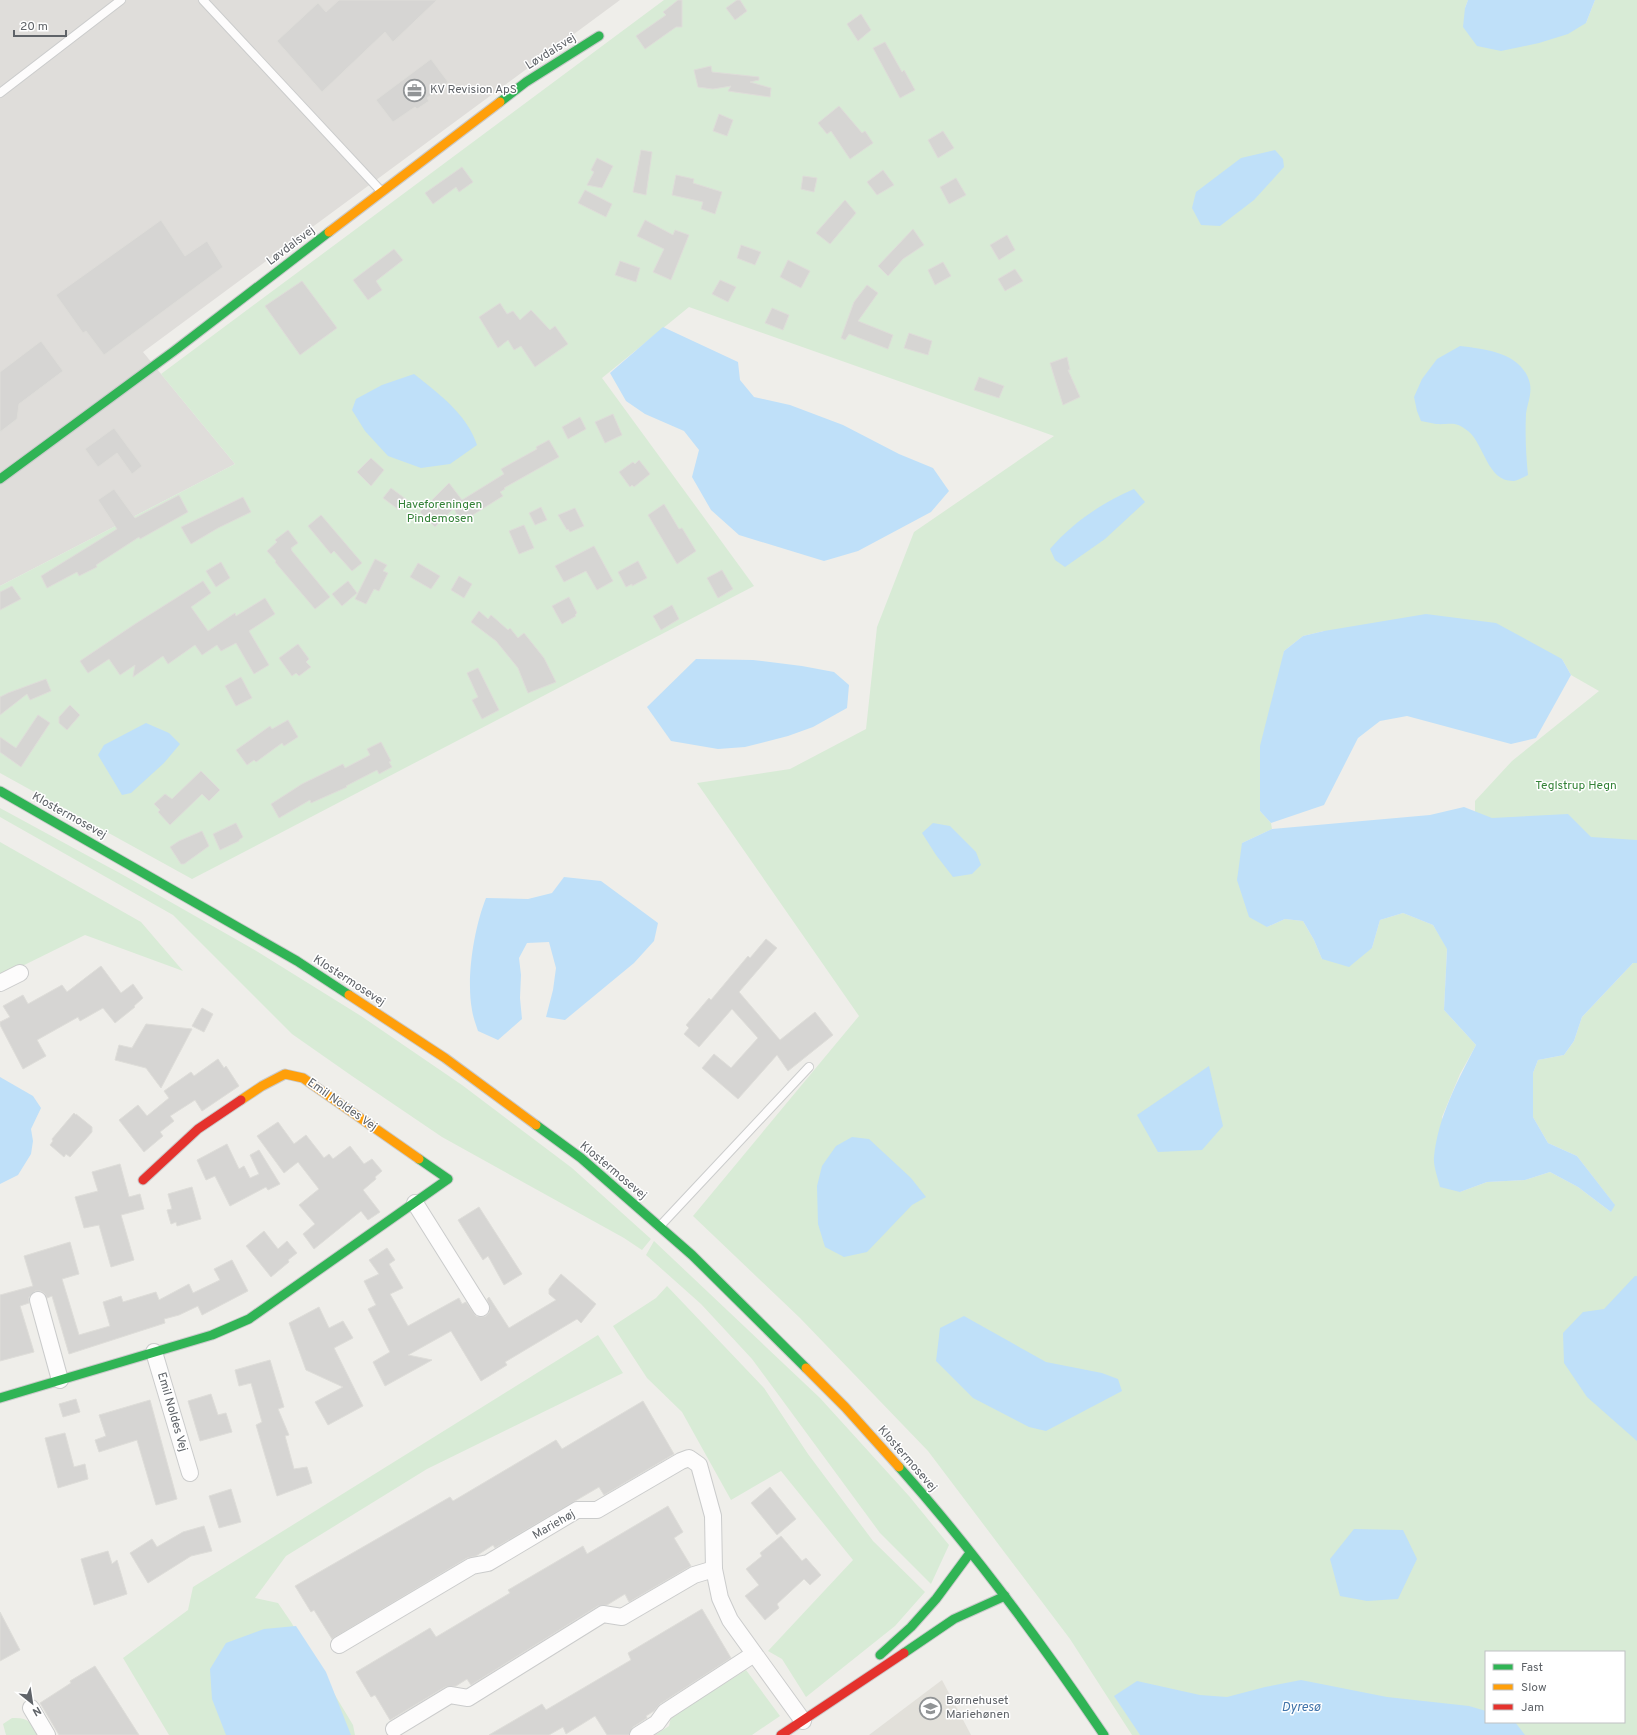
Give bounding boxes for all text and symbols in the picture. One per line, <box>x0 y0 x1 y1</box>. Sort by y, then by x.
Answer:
scale bar <box>14 12 66 38</box>
text: 20 m <box>20 19 48 35</box>
street label: Løvdalsvej <box>523 30 579 74</box>
office icon: KV Revision ApS <box>401 77 427 103</box>
place label: KV Revision ApS <box>430 82 517 98</box>
street label: Løvdalsvej <box>264 223 318 269</box>
park label: Haveforeningen Pindemosen <box>398 497 482 527</box>
park label: Teglstrup Hegn <box>1535 778 1617 794</box>
street label: Klostermosevej <box>29 789 109 843</box>
street label: Klostermosevej <box>310 952 388 1010</box>
street label: Emil Noldes Vej <box>304 1075 380 1135</box>
street label: Klostermosevej <box>576 1138 650 1204</box>
street label: Emil Noldes Vej <box>153 1370 191 1454</box>
street label: Klostermosevej <box>874 1422 940 1496</box>
street label: Mariehøj <box>530 1506 578 1544</box>
legend <box>1485 1651 1625 1723</box>
text: Fast <box>1521 1660 1543 1676</box>
text: Slow <box>1521 1680 1547 1696</box>
north arrow <box>12 1683 52 1723</box>
place label: Børnehuset Mariehønen <box>946 1693 1010 1723</box>
school or university icon: Børnehuset Mariehønen <box>918 1695 944 1721</box>
water label: Dyresø <box>1282 1700 1322 1716</box>
text: Jam <box>1521 1700 1544 1716</box>
text: N <box>30 1703 43 1719</box>

